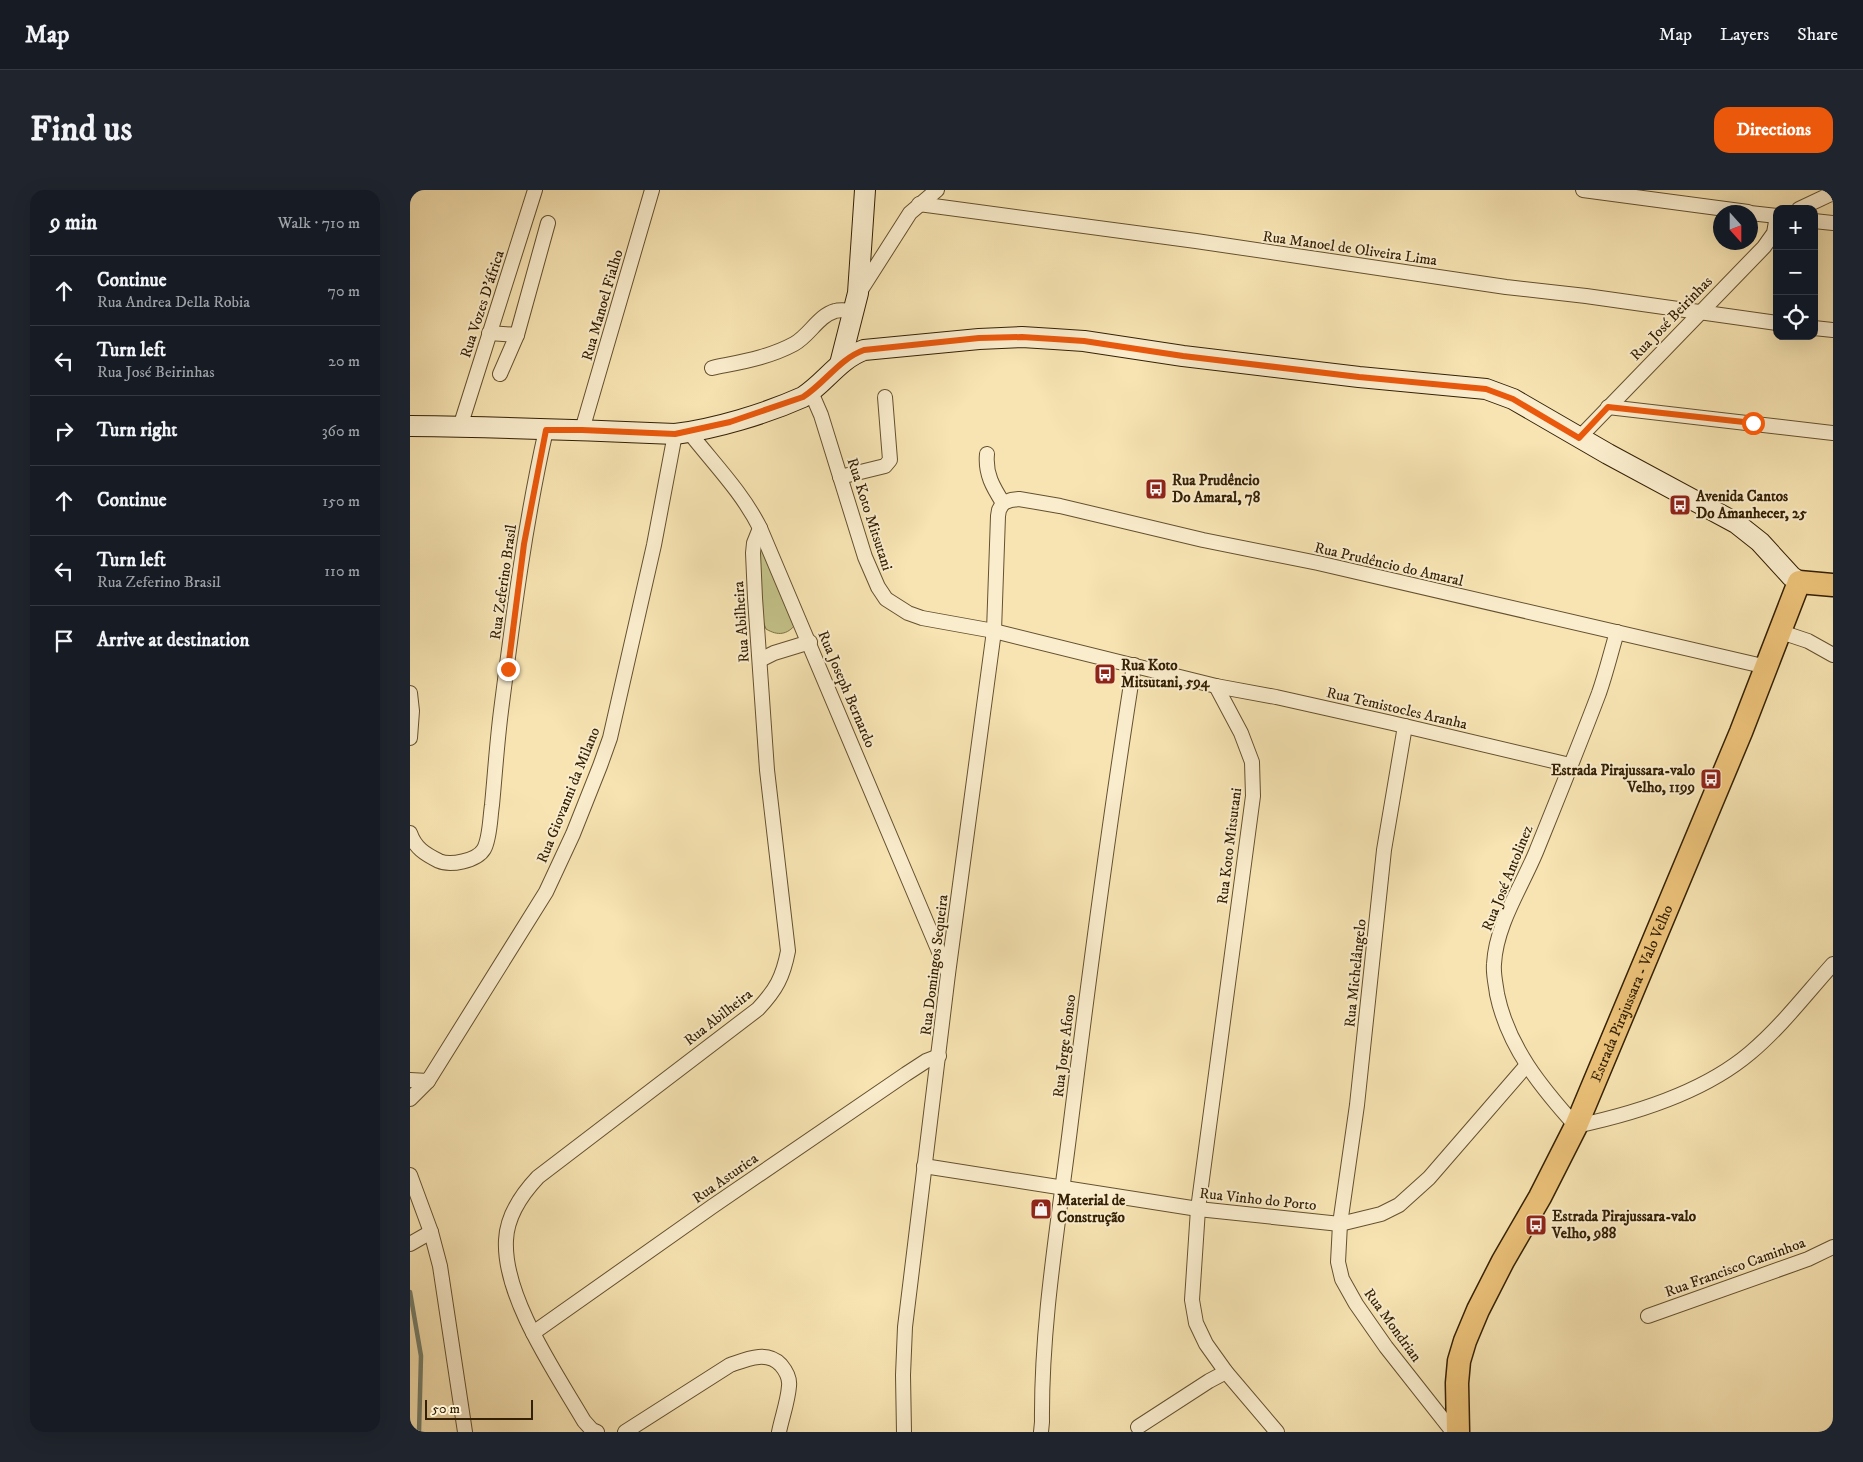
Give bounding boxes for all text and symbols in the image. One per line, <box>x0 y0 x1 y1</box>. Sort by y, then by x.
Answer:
text: Map <box>25 20 69 50</box>
text: Map <box>1659 24 1692 46</box>
text: Layers <box>1720 24 1769 46</box>
text: Share <box>1797 24 1838 46</box>
button: Directions <box>1714 107 1833 153</box>
text: Find us <box>30 108 132 152</box>
north arrow <box>1713 205 1758 250</box>
map controls <box>1773 205 1818 340</box>
button: + <box>1773 205 1818 250</box>
text: 9 min <box>50 210 97 236</box>
text: Walk · 710 m <box>278 213 360 233</box>
street label: Rua Manoel de Oliveira Lima <box>1262 227 1439 270</box>
street label: Rua Vozes D'áfrica <box>456 247 509 360</box>
street label: Rua Manoel Fialho <box>578 247 627 363</box>
button: − <box>1773 250 1818 295</box>
text: Continue <box>97 269 167 292</box>
street label: Rua José Beirinhas <box>1626 272 1717 365</box>
icon: ahead <box>50 277 78 305</box>
text: 70 m <box>328 281 360 301</box>
text: Rua Andrea Della Robia <box>97 292 250 312</box>
button: locate <box>1773 295 1818 340</box>
text: Turn left <box>97 339 166 362</box>
icon: left <box>50 347 78 375</box>
text: 20 m <box>328 351 360 371</box>
text: Rua José Beirinhas <box>97 362 215 382</box>
route start <box>1742 412 1765 435</box>
icon: right <box>50 417 78 445</box>
text: Turn right <box>97 419 177 442</box>
text: 360 m <box>322 421 360 441</box>
street label: Rua Koto Mitsutani <box>842 455 897 573</box>
place label: Rua Prudêncio Do Amaral, 78 <box>1172 471 1261 507</box>
bus stop icon: Rua Prudêncio Do Amaral, 78 <box>1144 477 1168 501</box>
icon: ahead <box>50 487 78 515</box>
place label: Avenida Cantos Do Amanhecer, 25 <box>1695 487 1807 523</box>
text: Continue <box>97 489 167 512</box>
text: 150 m <box>322 491 360 511</box>
bus stop icon: Avenida Cantos Do Amanhecer, 25 <box>1668 493 1692 517</box>
street label: Rua Zeferino Brasil <box>486 523 521 641</box>
street label: Rua Prudêncio do Amaral <box>1313 538 1466 591</box>
text: Turn left <box>97 549 166 572</box>
icon: left <box>50 557 78 585</box>
text: 110 m <box>324 561 360 581</box>
text: Rua Zeferino Brasil <box>97 572 221 592</box>
street label: Rua Abilheira <box>729 580 754 663</box>
icon: arrive <box>50 627 78 655</box>
street label: Rua Joseph Bernardo <box>813 628 880 751</box>
text: Arrive at destination <box>97 629 249 652</box>
place label: Rua Koto Mitsutani, 594 <box>1121 656 1211 692</box>
route end <box>497 658 520 681</box>
bus stop icon: Rua Koto Mitsutani, 594 <box>1093 662 1117 686</box>
street label: Rua Temistocles Aranha <box>1325 683 1470 734</box>
street label: Rua Giovanni da Milano <box>533 724 604 866</box>
place label: Estrada Pirajussara-valo Velho, 1199 <box>1551 761 1696 797</box>
bus stop icon: Estrada Pirajussara-valo Velho, 1199 <box>1699 767 1723 791</box>
street label: Rua Koto Mitsutani <box>1213 787 1246 905</box>
street label: Rua José Antolinez <box>1478 822 1538 934</box>
street label: Rua Domingos Sequeira <box>916 893 953 1037</box>
street label: Estrada Pirajussara - Valo Velho <box>1587 902 1678 1085</box>
street label: Rua Michelângelo <box>1340 918 1371 1028</box>
street label: Rua Abilheira <box>680 984 757 1050</box>
street label: Rua Jorge Afonso <box>1049 993 1080 1099</box>
street label: Rua Asturica <box>689 1149 762 1208</box>
street label: Rua Vinho do Porto <box>1198 1184 1317 1215</box>
place label: Material de Construção <box>1057 1191 1126 1227</box>
shop icon: Material de Construção <box>1029 1197 1053 1221</box>
place label: Estrada Pirajussara-valo Velho, 988 <box>1551 1207 1697 1243</box>
bus stop icon: Estrada Pirajussara-valo Velho, 988 <box>1524 1213 1548 1237</box>
street label: Rua Francisco Caminhoa <box>1662 1233 1809 1302</box>
street label: Rua Mondrian <box>1359 1285 1426 1366</box>
scale bar <box>425 1397 532 1420</box>
text: 50 m <box>432 1400 460 1418</box>

